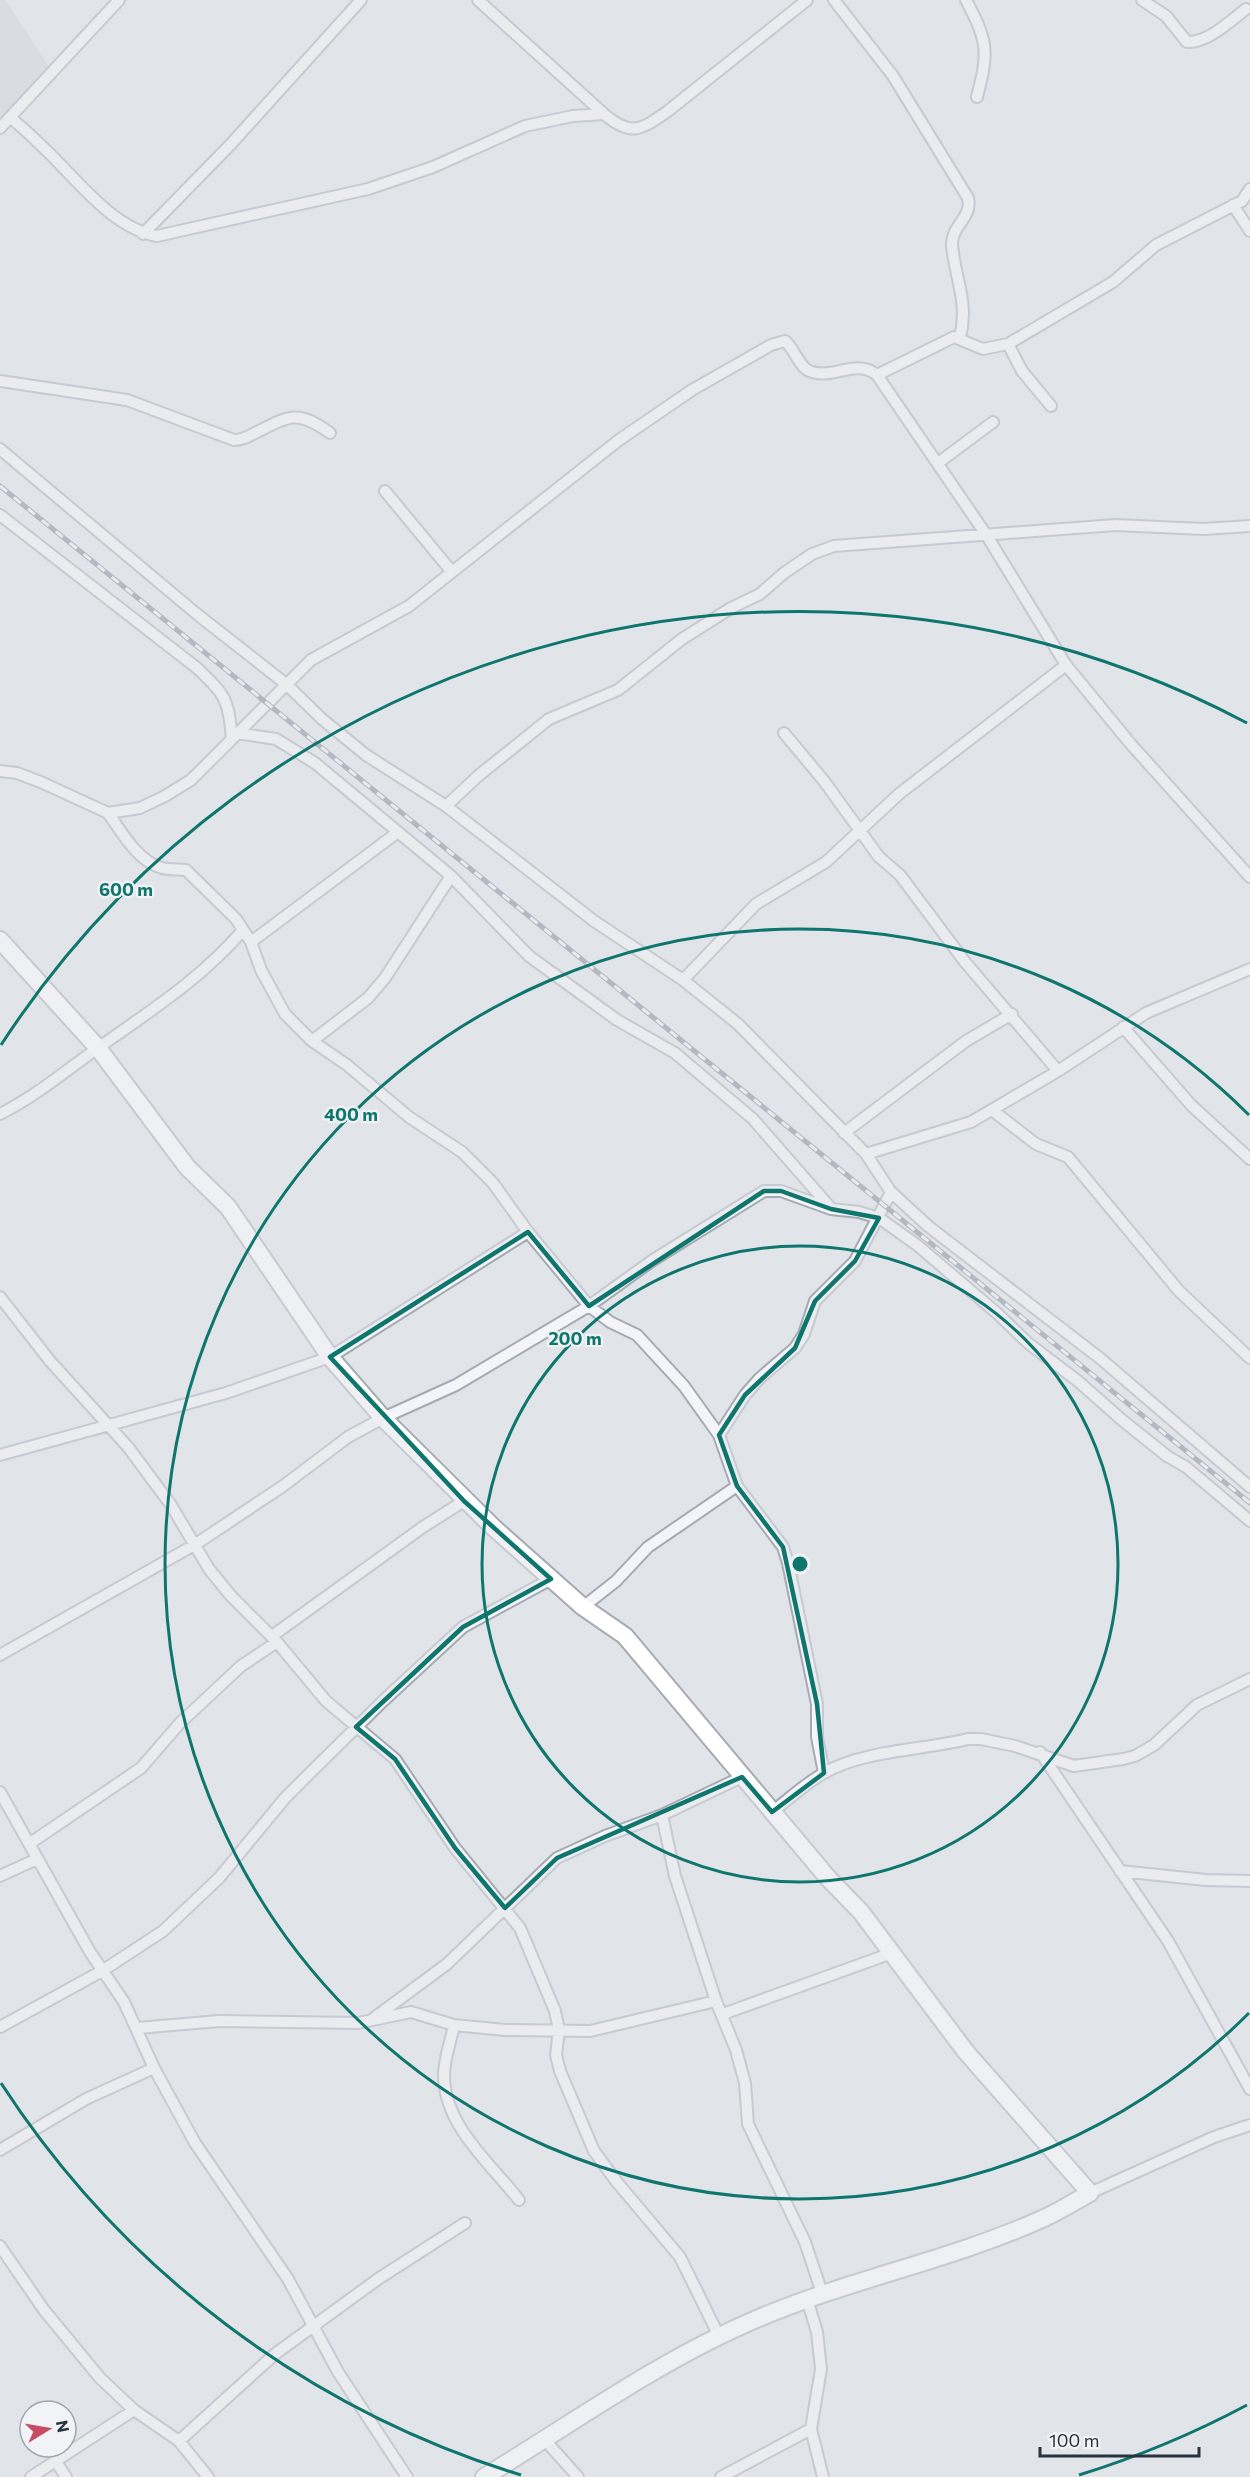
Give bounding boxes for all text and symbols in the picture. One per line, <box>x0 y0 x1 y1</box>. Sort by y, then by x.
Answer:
text: 600 m <box>99 878 153 900</box>
text: 400 m <box>324 1103 378 1125</box>
text: 200 m <box>548 1327 602 1349</box>
centre of rings <box>790 1554 810 1574</box>
north arrow <box>18 2399 78 2459</box>
text: N <box>53 2418 74 2434</box>
scale bar <box>1040 2420 1199 2458</box>
text: 100 m <box>1049 2429 1099 2451</box>

